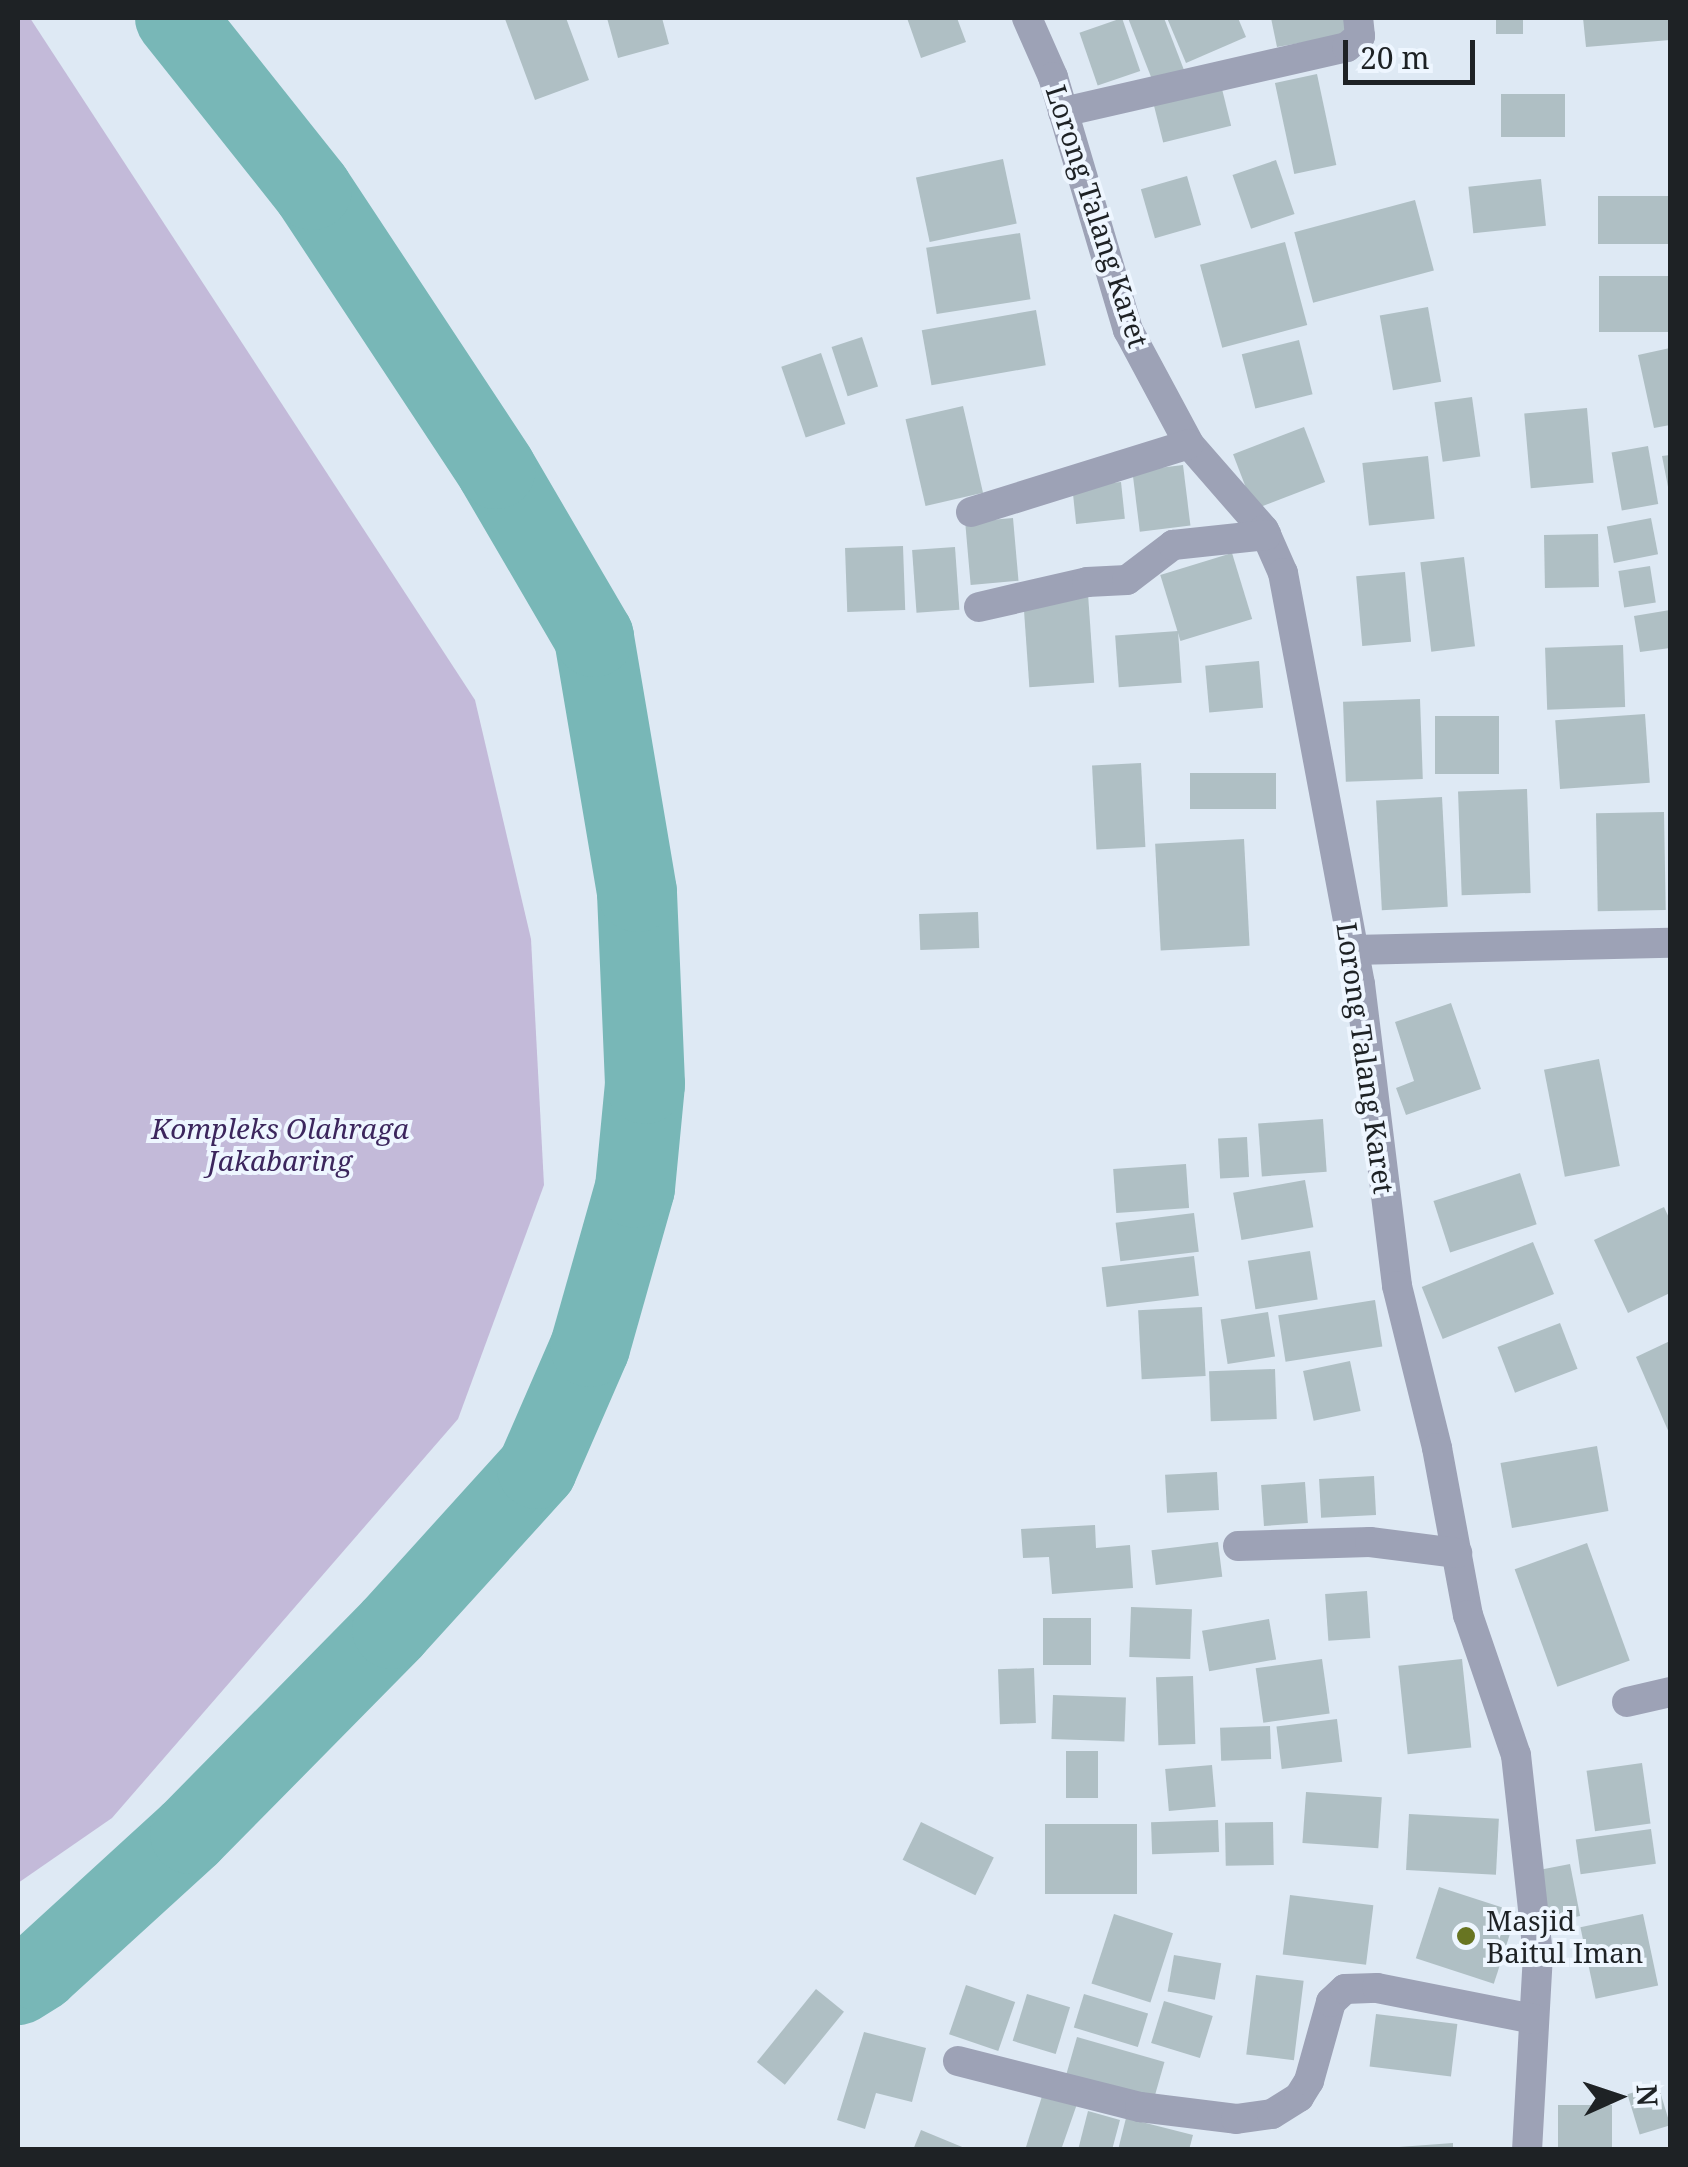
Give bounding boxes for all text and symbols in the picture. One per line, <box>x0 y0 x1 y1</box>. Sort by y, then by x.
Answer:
scale bar <box>1348 20 1480 82</box>
text: 20 m <box>1360 37 1430 78</box>
street label: Lorong Talang Karet <box>1040 81 1156 351</box>
street label: Lorong Talang Karet <box>1330 920 1402 1196</box>
park label: Kompleks Olahraga Jakabaring <box>151 1111 409 1177</box>
place label: Masjid Baitul Iman <box>1486 1903 1643 1969</box>
marker: Masjid Baitul Iman <box>1455 1925 1477 1947</box>
north arrow <box>1568 2047 1668 2147</box>
text: N <box>1628 2083 1668 2107</box>

